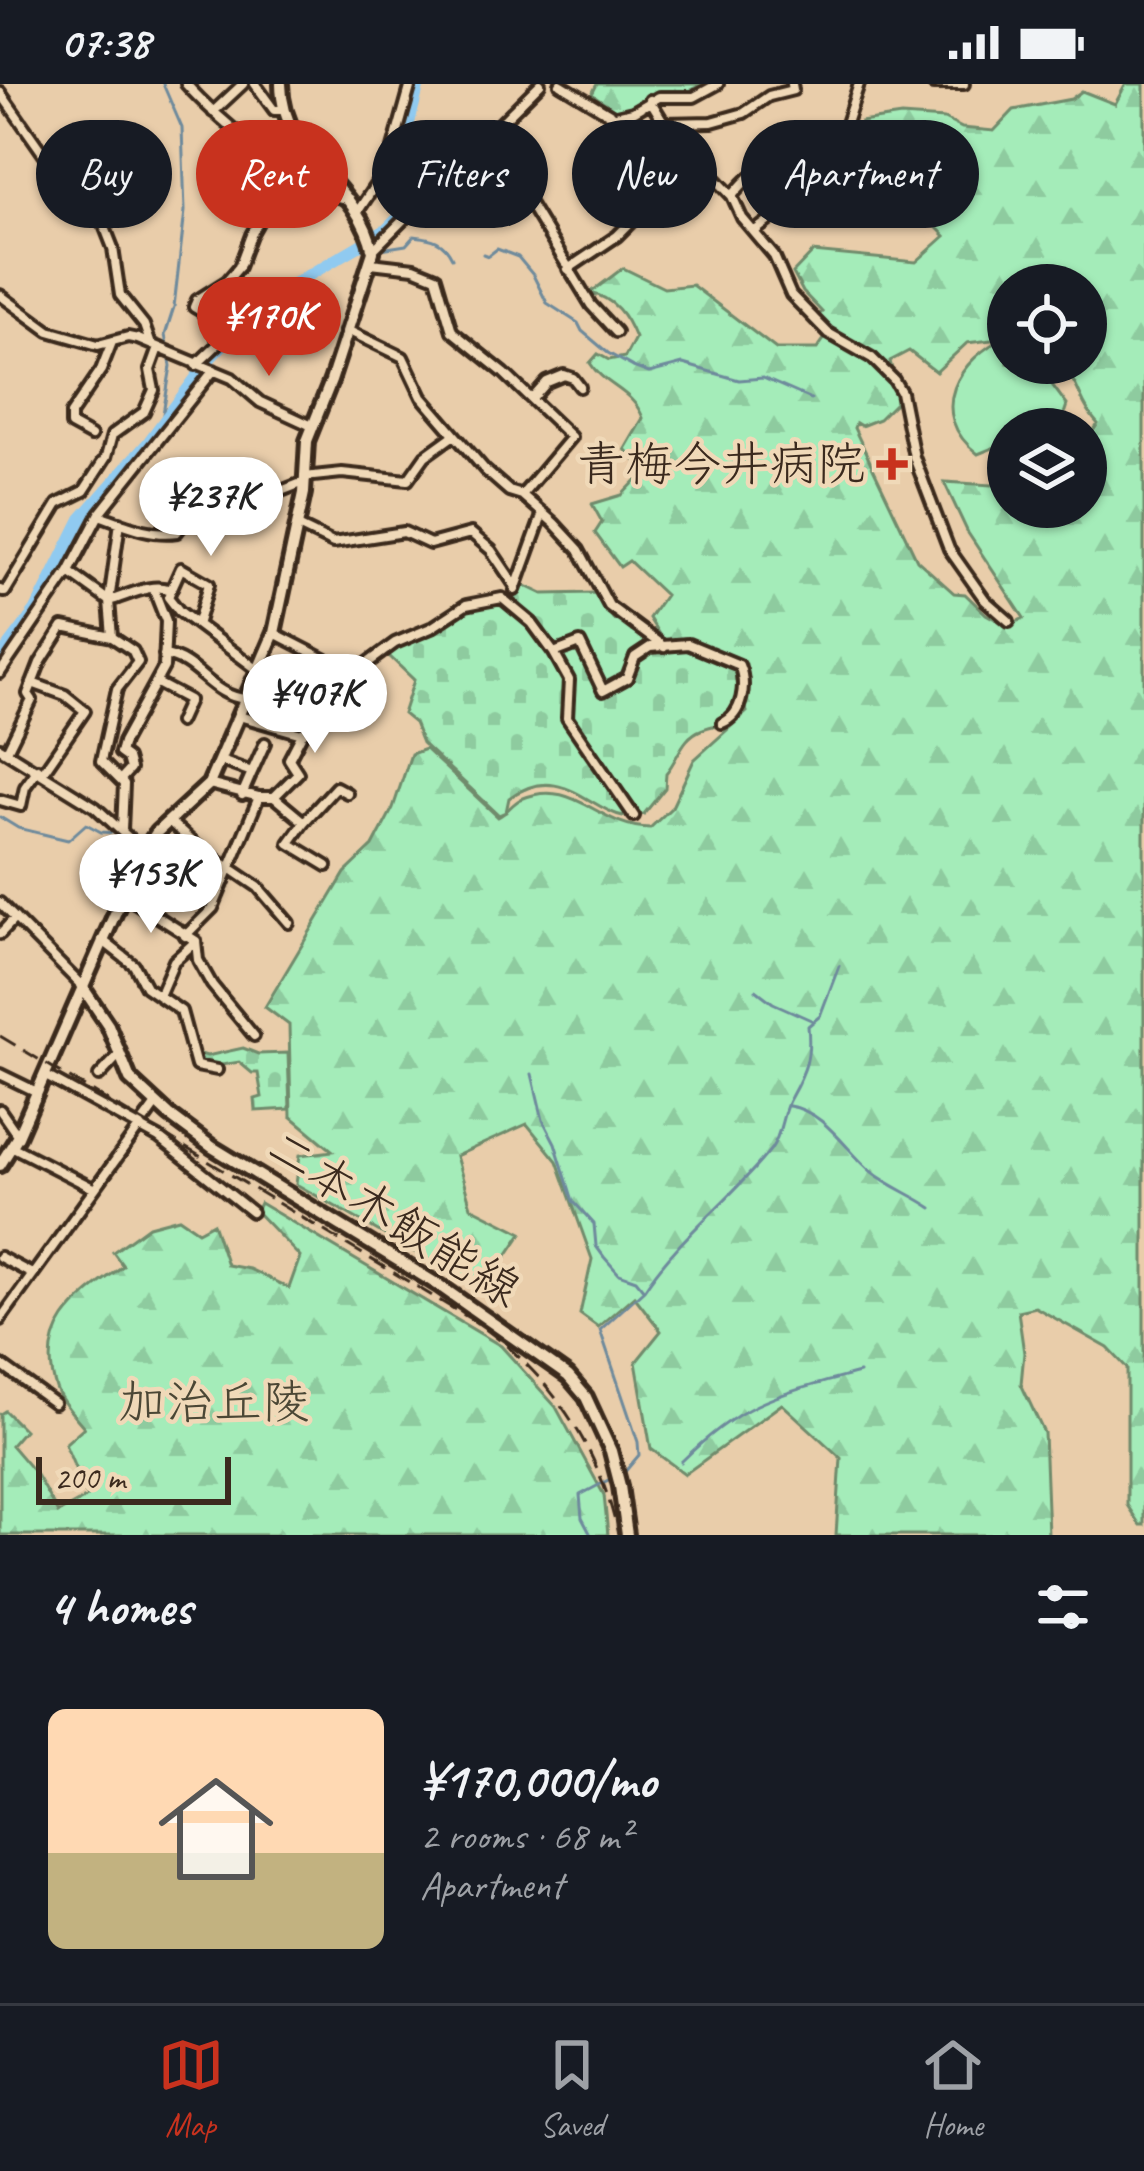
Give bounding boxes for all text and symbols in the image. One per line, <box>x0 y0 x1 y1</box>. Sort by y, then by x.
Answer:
text: 07:38 <box>60 14 150 71</box>
chip: Buy <box>36 120 172 228</box>
chip: Rent <box>196 120 348 228</box>
chip: Filters <box>372 120 548 228</box>
chip: New <box>572 120 717 228</box>
chip: Apartment <box>741 120 979 228</box>
map controls <box>987 264 1107 528</box>
button: locate <box>987 264 1107 384</box>
pin: ¥170K <box>185 277 353 379</box>
text: ¥170K <box>224 291 314 340</box>
button: layers <box>987 408 1107 528</box>
place label: 青梅今井病院 <box>577 434 865 494</box>
marker: 青梅今井病院 <box>876 448 908 480</box>
pin: ¥237K <box>127 457 295 559</box>
text: ¥237K <box>166 471 256 520</box>
pin: ¥407K <box>231 654 399 756</box>
text: ¥407K <box>270 668 360 717</box>
pin: ¥153K <box>67 834 235 936</box>
text: ¥153K <box>106 848 196 897</box>
street label: 二本木飯能線 <box>256 1116 532 1320</box>
park label: 加治丘陵 <box>118 1372 310 1432</box>
scale bar <box>36 1451 231 1504</box>
text: 200 m <box>54 1457 125 1499</box>
icon: filters <box>1030 1574 1096 1640</box>
text: 4 homes <box>48 1575 192 1639</box>
text: ¥170,000/mo <box>420 1748 656 1812</box>
icon: home <box>144 1757 288 1901</box>
text: 2 rooms · 68 m² <box>420 1812 631 1861</box>
text: Apartment <box>420 1861 563 1910</box>
tab: Map <box>158 2032 224 2146</box>
tab: Saved <box>539 2032 605 2146</box>
tab: Home <box>920 2032 986 2146</box>

